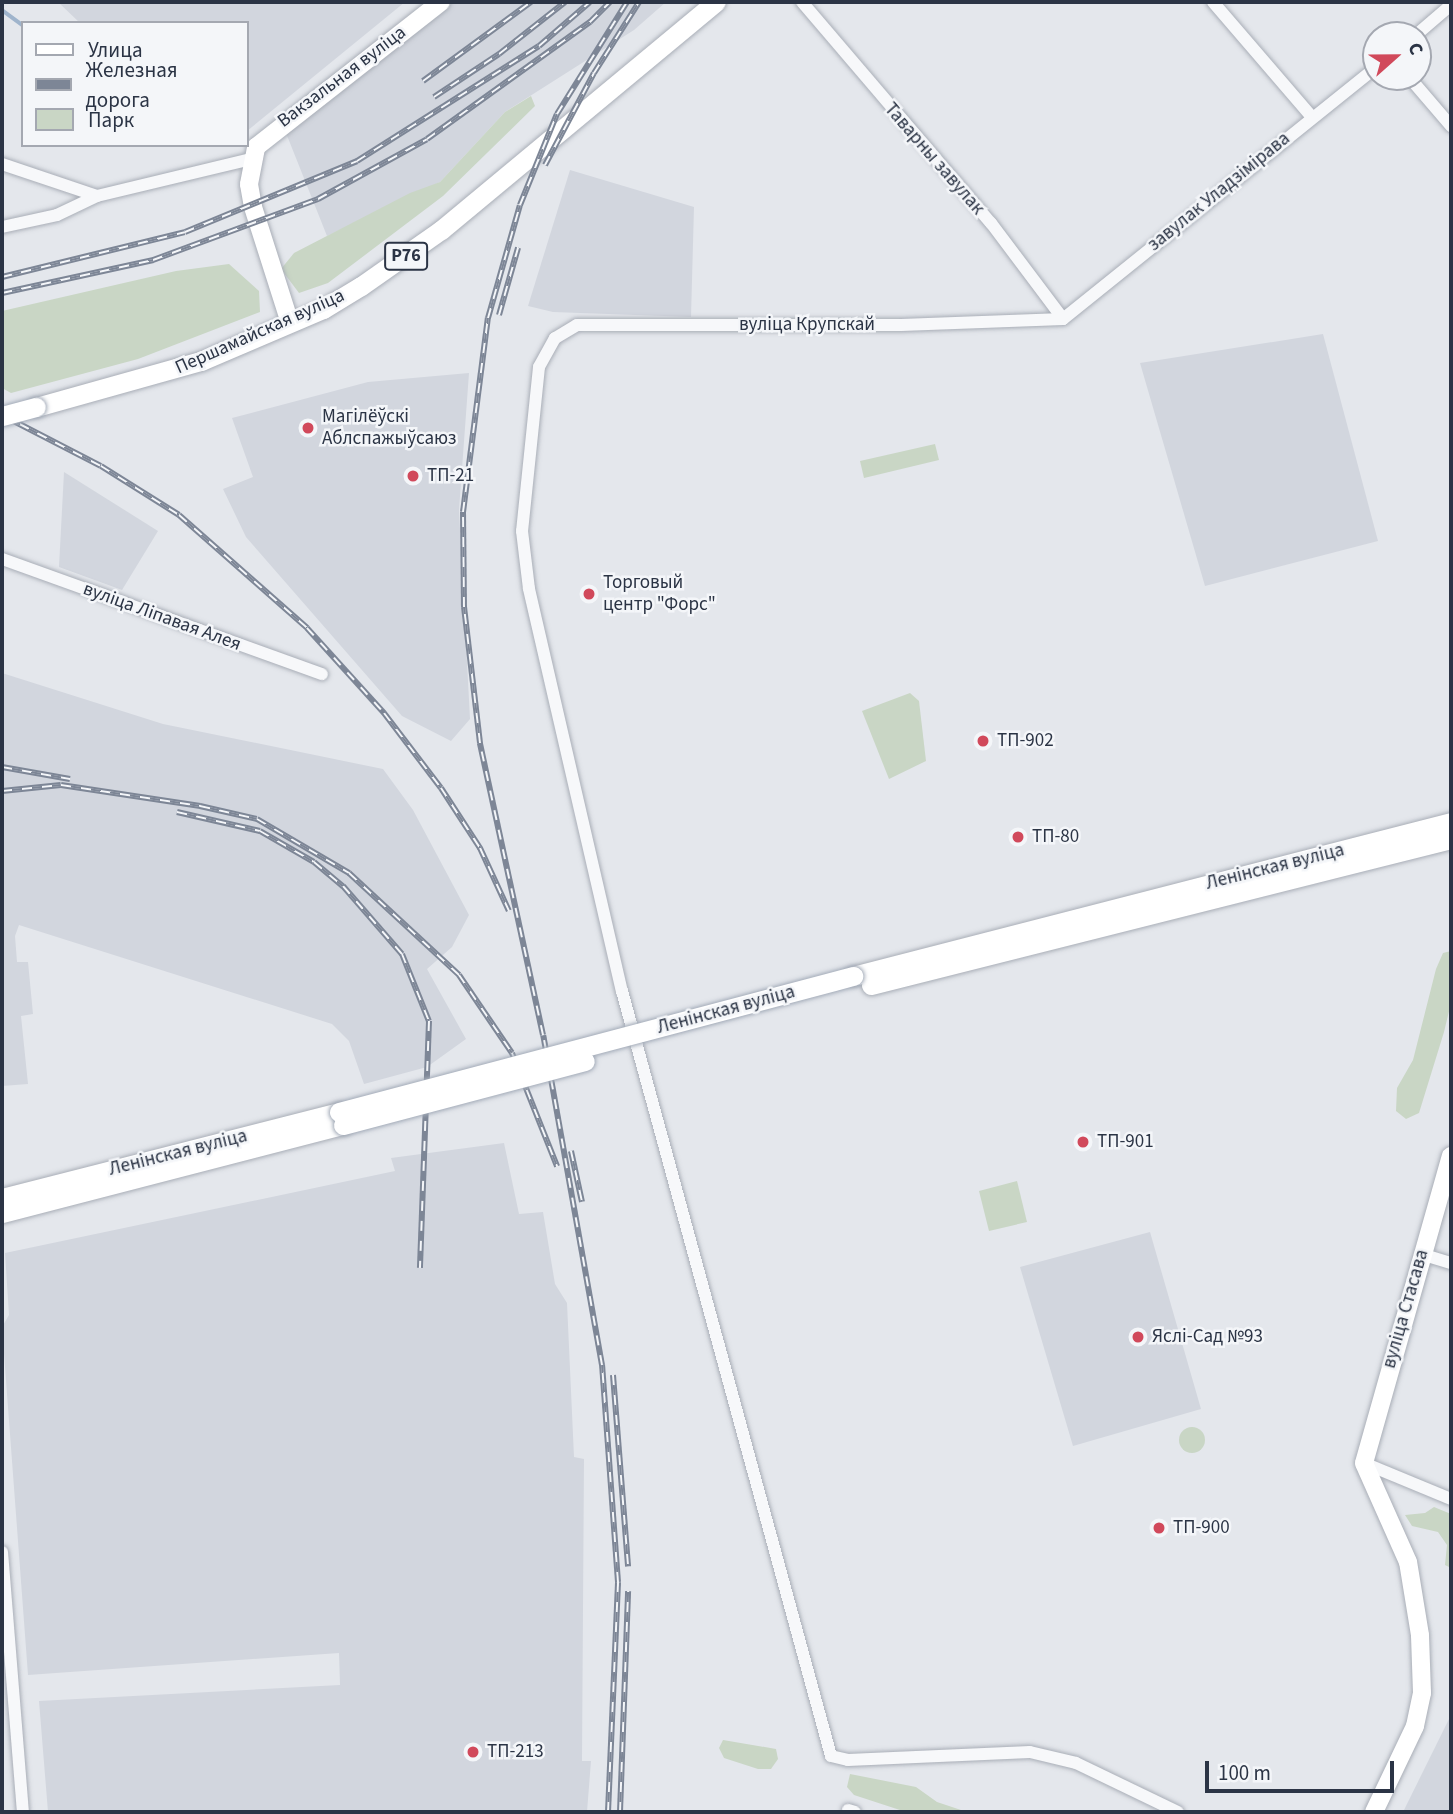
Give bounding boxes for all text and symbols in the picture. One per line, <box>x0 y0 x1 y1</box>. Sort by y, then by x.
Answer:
legend <box>21 21 248 147</box>
street label: Вакзальная вуліца <box>273 21 411 133</box>
north arrow <box>1362 21 1432 91</box>
text: Улица <box>88 35 143 65</box>
text: С <box>1401 39 1430 59</box>
text: Железная дорога <box>86 55 178 115</box>
street label: Таварны завулак <box>879 98 989 220</box>
text: Парк <box>88 105 134 135</box>
street label: завулак Уладзімірава <box>1143 128 1295 256</box>
road number: Р76 <box>383 242 429 270</box>
street label: Першамайская вуліца <box>172 284 348 380</box>
street label: вуліца Крупскай <box>739 314 875 336</box>
place label: Магілёўскі Аблспажыўсаюз <box>322 406 456 450</box>
marker: Магілёўскі Аблспажыўсаюз <box>300 420 316 436</box>
place label: ТП-21 <box>427 465 474 487</box>
marker: ТП-21 <box>405 468 421 484</box>
place label: Торговый центр "Форс" <box>603 572 716 616</box>
street label: вуліца Ліпавая Алея <box>80 578 244 656</box>
marker: Торговый центр "Форс" <box>581 586 597 602</box>
place label: ТП-902 <box>997 730 1054 752</box>
marker: ТП-902 <box>975 733 991 749</box>
place label: ТП-80 <box>1032 826 1079 848</box>
marker: ТП-80 <box>1010 829 1026 845</box>
street label: Ленінская вуліца <box>1203 839 1347 895</box>
street label: Ленінская вуліца <box>655 981 797 1039</box>
street label: Ленінская вуліца <box>106 1125 250 1181</box>
place label: ТП-901 <box>1097 1131 1154 1153</box>
marker: ТП-901 <box>1075 1134 1091 1150</box>
street label: вуліца Стасава <box>1378 1247 1434 1371</box>
place label: Яслі-Сад №93 <box>1152 1326 1263 1348</box>
marker: Яслі-Сад №93 <box>1130 1329 1146 1345</box>
place label: ТП-900 <box>1173 1517 1230 1539</box>
marker: ТП-900 <box>1151 1520 1167 1536</box>
place label: ТП-213 <box>487 1741 544 1763</box>
marker: ТП-213 <box>465 1744 481 1760</box>
scale bar <box>1208 1748 1397 1792</box>
text: 100 m <box>1218 1758 1271 1788</box>

